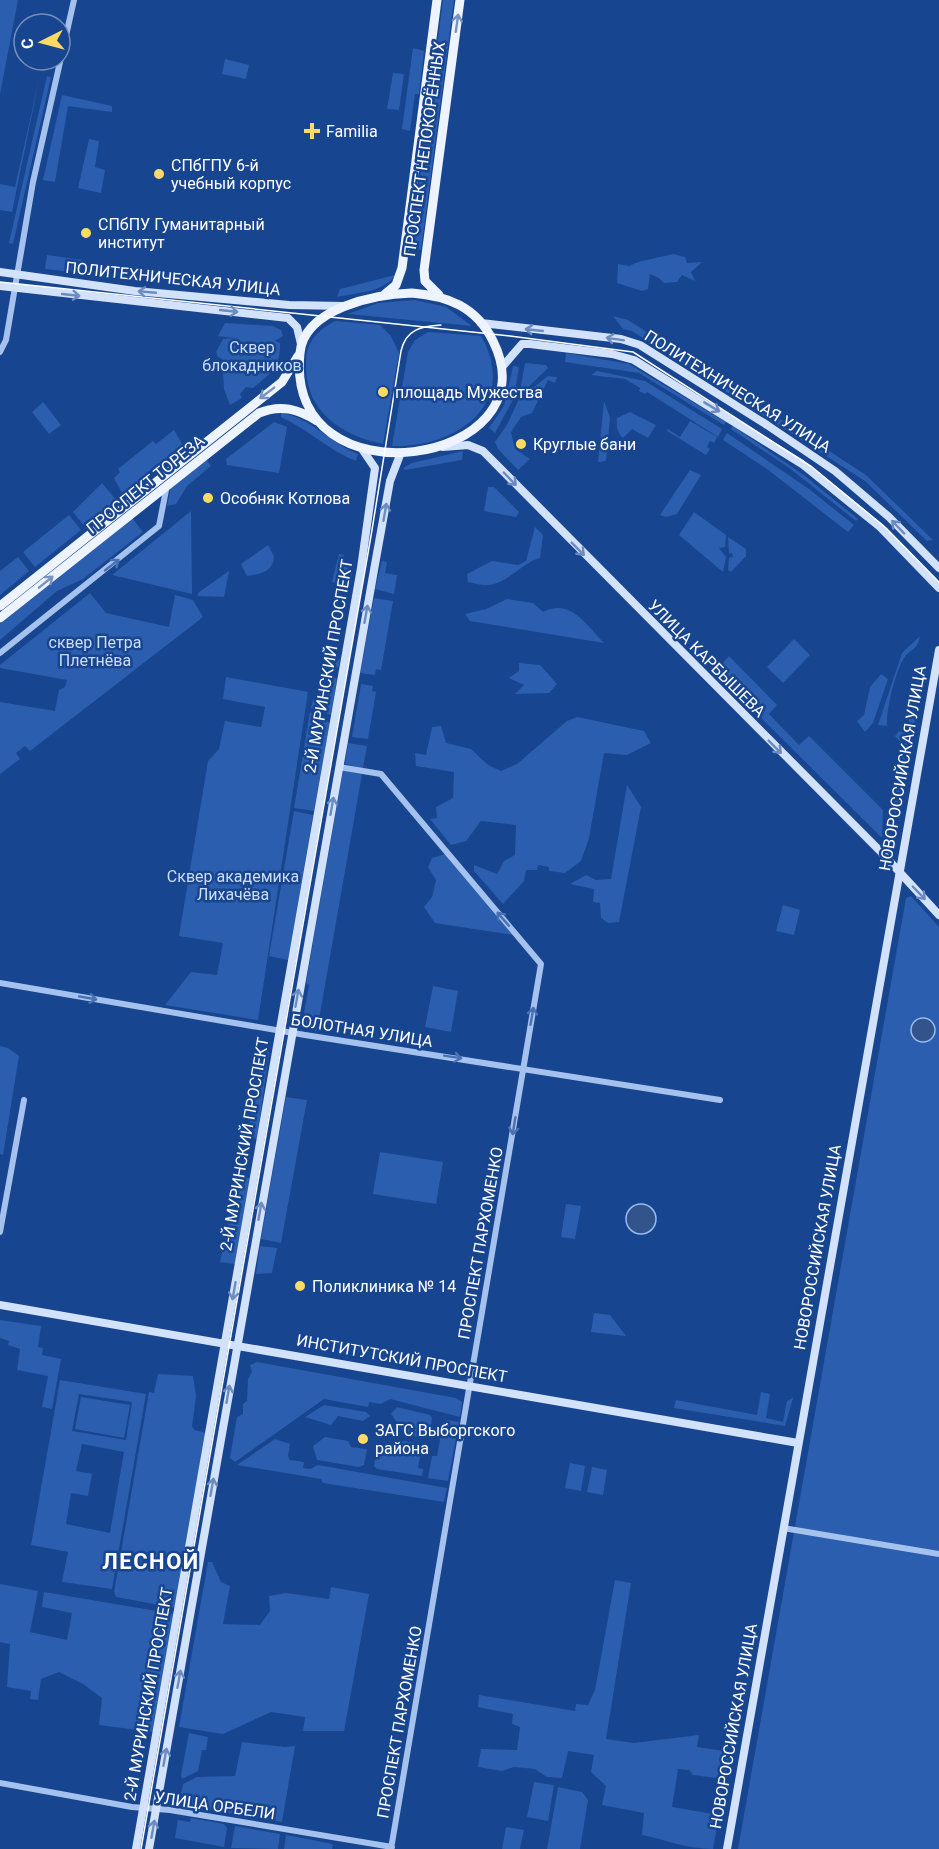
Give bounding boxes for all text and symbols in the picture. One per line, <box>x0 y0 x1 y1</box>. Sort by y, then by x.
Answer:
north arrow <box>12 12 72 72</box>
one-way arrow <box>451 13 462 33</box>
text: С <box>18 37 38 50</box>
street label: ПРОСПЕКТ НЕПОКОРЁННЫХ <box>400 40 449 258</box>
marker: Familia <box>303 122 321 140</box>
place label: Familia <box>326 122 378 141</box>
place label: СПбГПУ 6-й учебный корпус <box>171 156 291 193</box>
marker: СПбГПУ 6-й учебный корпус <box>152 167 166 181</box>
place label: СПбПУ Гуманитарный институт <box>98 215 265 252</box>
marker: СПбПУ Гуманитарный институт <box>79 226 93 240</box>
street label: ПОЛИТЕХНИЧЕСКАЯ УЛИЦА <box>65 258 282 299</box>
one-way arrow <box>138 286 158 297</box>
one-way arrow <box>61 290 81 301</box>
one-way arrow <box>219 306 239 317</box>
one-way arrow <box>525 324 545 335</box>
street label: ПОЛИТЕХНИЧЕСКАЯ УЛИЦА <box>641 326 835 457</box>
one-way arrow <box>606 333 626 344</box>
park label: Сквер блокадников <box>202 338 302 375</box>
place label: площадь Мужества <box>395 383 543 402</box>
marker: площадь Мужества <box>376 385 390 399</box>
one-way arrow <box>260 387 276 399</box>
one-way arrow <box>703 401 720 413</box>
street label: ПРОСПЕКТ ТОРЕЗА <box>83 431 208 538</box>
place label: Круглые бани <box>533 435 636 454</box>
marker: Круглые бани <box>514 437 528 451</box>
one-way arrow <box>503 472 517 487</box>
place label: Особняк Котлова <box>220 489 350 508</box>
marker: Особняк Котлова <box>201 491 215 505</box>
one-way arrow <box>379 503 390 523</box>
one-way arrow <box>891 519 905 534</box>
one-way arrow <box>570 542 585 556</box>
street label: 2-Й МУРИНСКИЙ ПРОСПЕКТ <box>300 557 357 774</box>
one-way arrow <box>104 558 120 571</box>
one-way arrow <box>38 575 53 589</box>
street label: УЛИЦА КАРБЫШЕВА <box>644 596 770 721</box>
one-way arrow <box>361 605 372 624</box>
park label: сквер Петра Плетнёва <box>49 633 141 670</box>
street label: НОВОРОССИЙСКАЯ УЛИЦА <box>875 663 930 872</box>
one-way arrow <box>767 739 782 754</box>
one-way arrow <box>327 796 338 816</box>
park label: Сквер академика Лихачёва <box>167 867 299 904</box>
one-way arrow <box>912 886 926 901</box>
one-way arrow <box>497 911 510 927</box>
one-way arrow <box>292 988 303 1008</box>
one-way arrow <box>78 993 97 1004</box>
one-way arrow <box>527 1007 538 1026</box>
street label: БОЛОТНАЯ УЛИЦА <box>290 1010 435 1051</box>
street label: 2-Й МУРИНСКИЙ ПРОСПЕКТ <box>216 1035 273 1252</box>
one-way arrow <box>443 1052 462 1063</box>
one-way arrow <box>508 1115 519 1135</box>
street label: НОВОРОССИЙСКАЯ УЛИЦА <box>790 1142 845 1351</box>
street label: ПРОСПЕКТ ПАРХОМЕНКО <box>454 1145 507 1341</box>
one-way arrow <box>255 1201 266 1221</box>
place label: Поликлиника № 14 <box>312 1277 456 1296</box>
marker: Поликлиника № 14 <box>293 1279 307 1293</box>
one-way arrow <box>228 1281 239 1300</box>
street label: ИНСТИТУТСКИЙ ПРОСПЕКТ <box>295 1331 509 1386</box>
one-way arrow <box>223 1385 234 1405</box>
place label: ЗАГС Выборгского района <box>375 1421 515 1458</box>
marker: ЗАГС Выборгского района <box>356 1432 370 1446</box>
one-way arrow <box>207 1478 218 1498</box>
district label: ЛЕСНОЙ <box>102 1549 200 1574</box>
street label: 2-Й МУРИНСКИЙ ПРОСПЕКТ <box>120 1585 177 1802</box>
street label: НОВОРОССИЙСКАЯ УЛИЦА <box>706 1621 761 1830</box>
street label: ПРОСПЕКТ ПАРХОМЕНКО <box>373 1624 426 1820</box>
one-way arrow <box>174 1670 185 1690</box>
one-way arrow <box>160 1748 171 1768</box>
street label: УЛИЦА ОРБЕЛИ <box>153 1788 276 1823</box>
one-way arrow <box>148 1820 159 1840</box>

